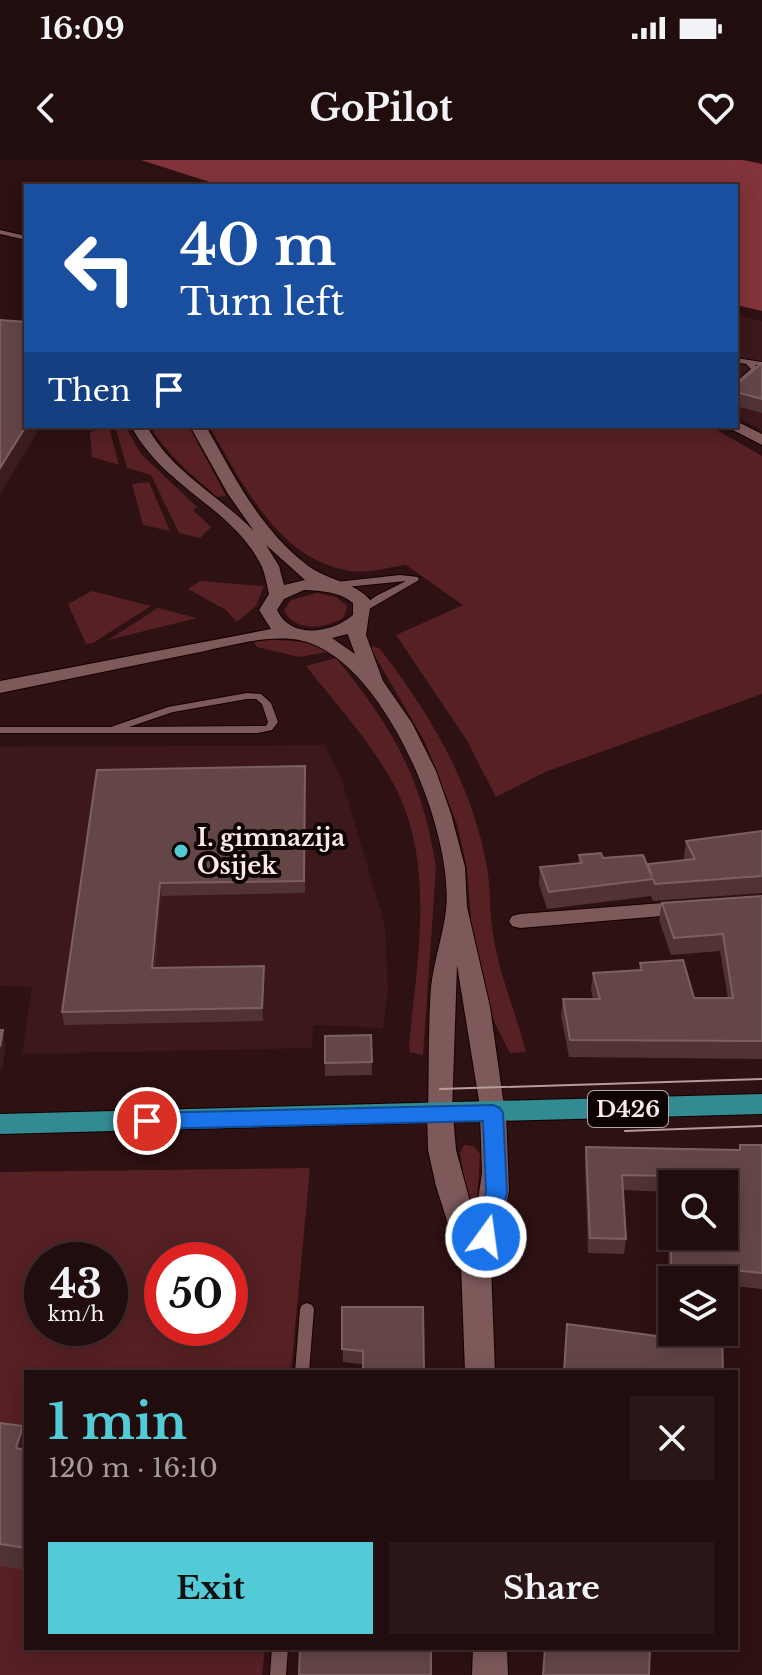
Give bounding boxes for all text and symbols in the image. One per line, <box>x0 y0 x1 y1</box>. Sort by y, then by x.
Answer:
text: 16:09 <box>40 10 125 47</box>
icon: back <box>24 86 68 130</box>
text: GoPilot <box>309 86 453 131</box>
icon: heart <box>694 86 738 130</box>
text: 40 m <box>180 211 336 280</box>
icon: left <box>48 216 152 320</box>
text: Turn left <box>180 280 344 325</box>
icon: arrive <box>147 368 191 412</box>
text: Then <box>48 372 131 409</box>
place label: I. gimnazija Osijek <box>197 823 345 880</box>
marker: I. gimnazija Osijek <box>172 842 190 860</box>
pin <box>113 1087 181 1155</box>
road number: D426 <box>588 1091 668 1127</box>
icon: arrive <box>125 1099 169 1143</box>
map controls <box>658 1170 738 1346</box>
button: search <box>658 1170 738 1250</box>
position arrow <box>444 1195 528 1279</box>
speed limit sign: 50 <box>144 1242 248 1346</box>
text: 43 <box>50 1259 102 1309</box>
button: layers <box>658 1266 738 1346</box>
text: km/h <box>48 1302 104 1326</box>
text: 1 min <box>48 1392 187 1452</box>
button: close <box>630 1396 714 1480</box>
text: 120 m · 16:10 <box>48 1452 218 1484</box>
button: Exit <box>48 1542 373 1634</box>
button: Share <box>389 1542 714 1634</box>

